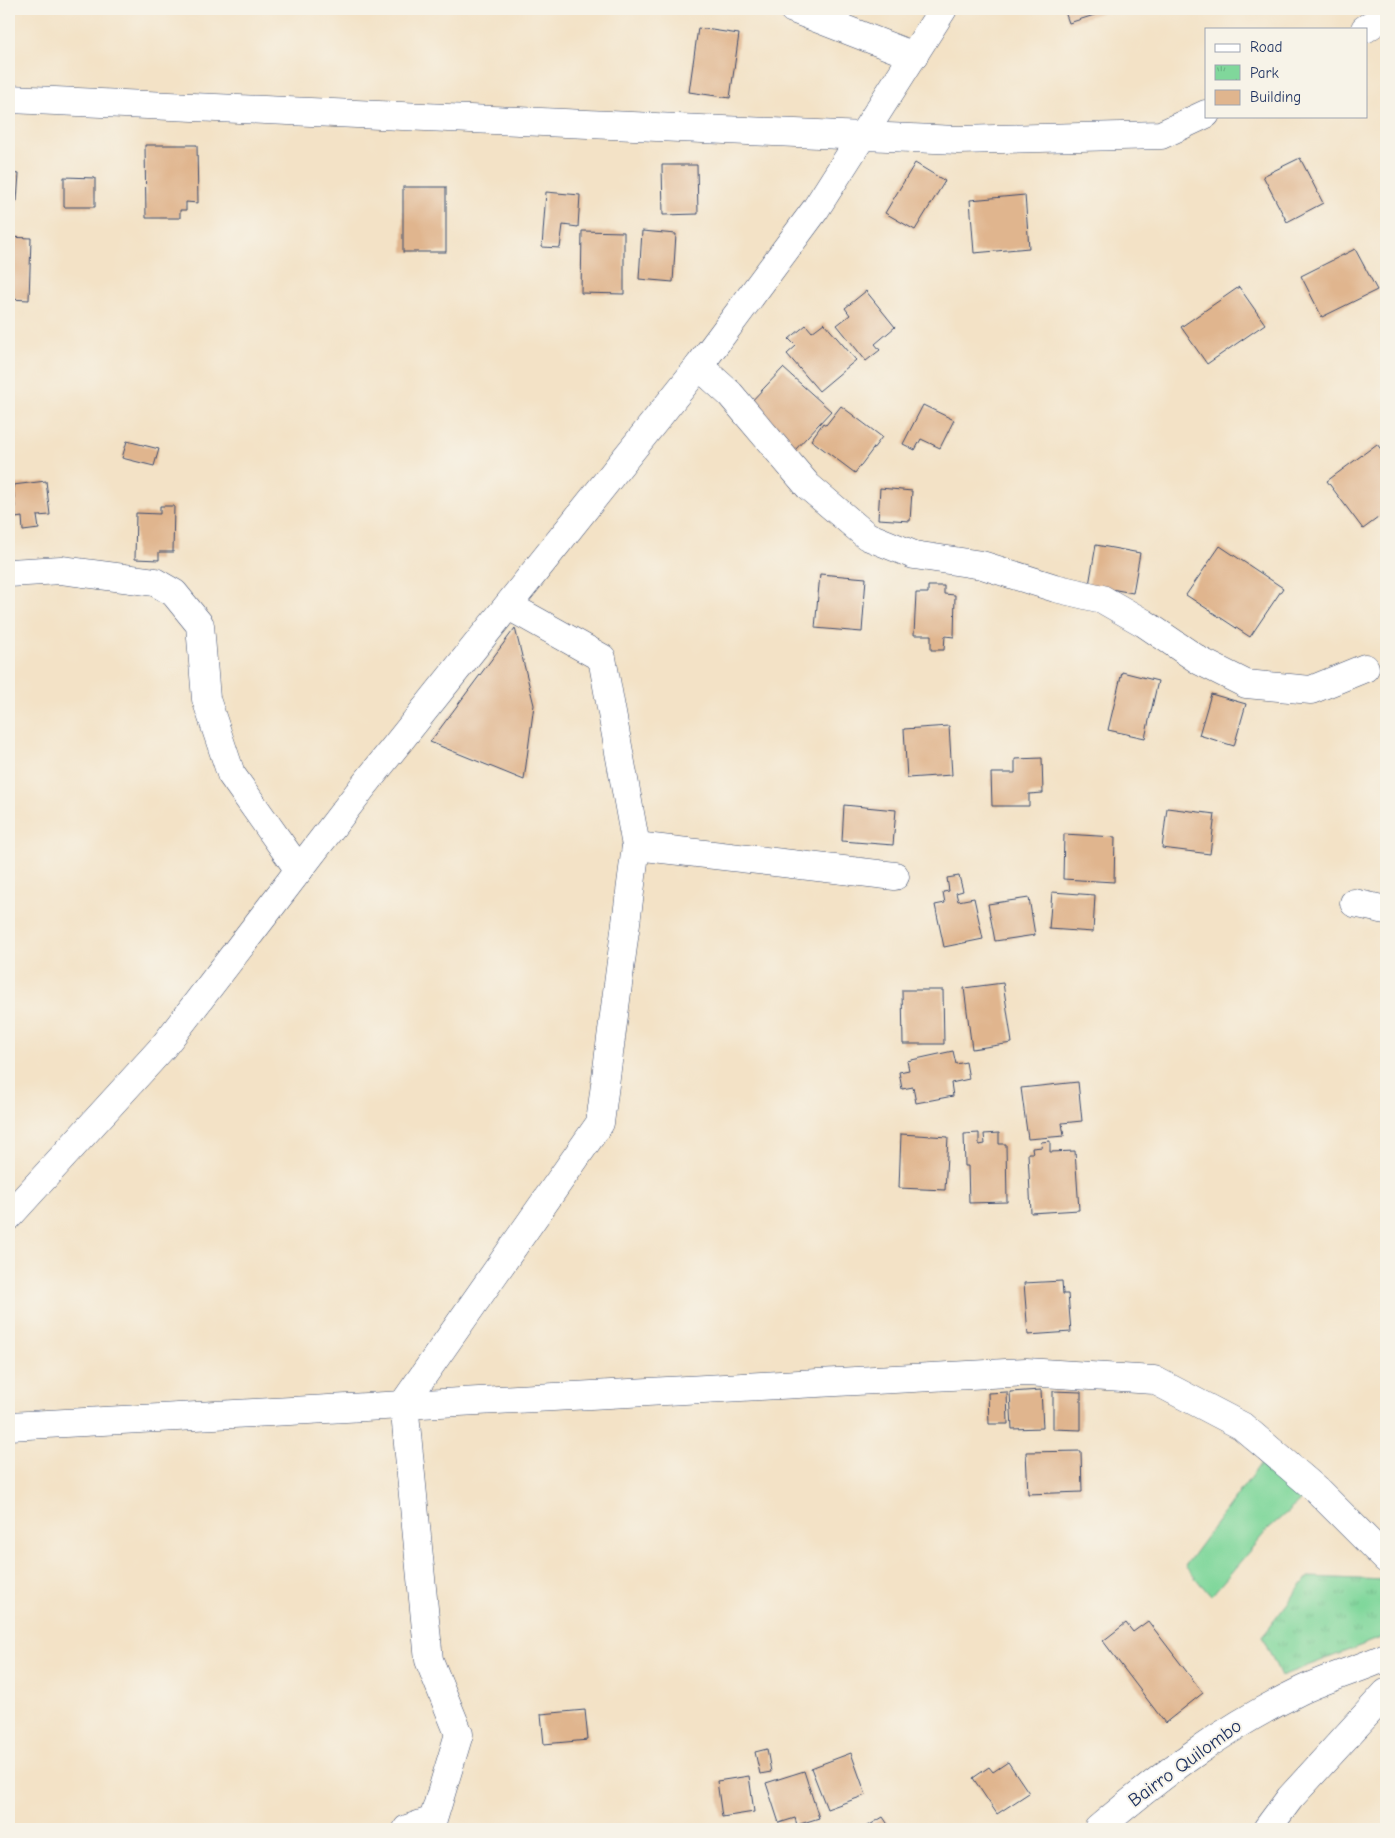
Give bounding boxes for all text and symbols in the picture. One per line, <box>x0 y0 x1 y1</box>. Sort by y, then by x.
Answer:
legend <box>1205 28 1368 118</box>
text: Road <box>1250 38 1282 56</box>
text: Park <box>1250 64 1279 82</box>
text: Building <box>1250 88 1301 106</box>
street label: Bairro Quilombo <box>1124 1715 1246 1811</box>

